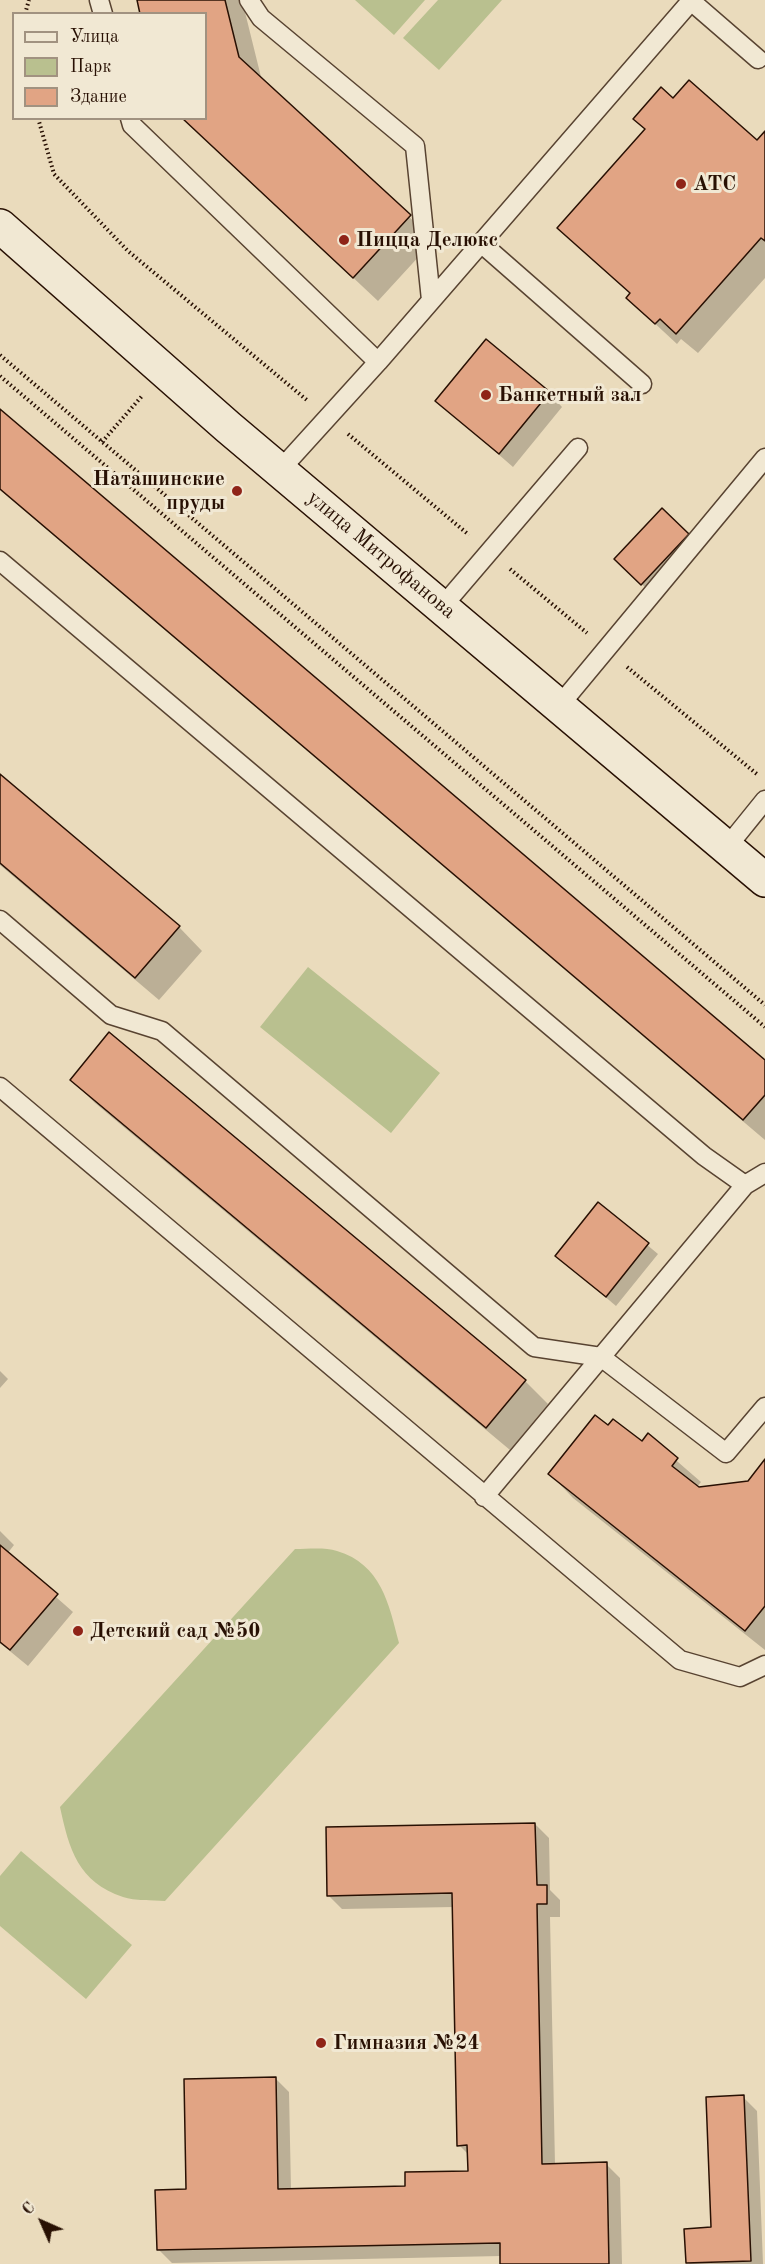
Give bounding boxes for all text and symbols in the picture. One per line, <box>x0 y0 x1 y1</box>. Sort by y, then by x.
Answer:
legend <box>12 12 207 120</box>
text: Улица <box>70 28 119 46</box>
text: Парк <box>70 58 111 76</box>
text: Здание <box>70 88 127 106</box>
place label: АТС <box>693 171 736 197</box>
marker: АТС <box>674 177 688 191</box>
place label: Пицца Делюкс <box>356 227 498 253</box>
marker: Пицца Делюкс <box>337 233 351 247</box>
place label: Банкетный зал <box>498 382 641 408</box>
marker: Банкетный зал <box>479 388 493 402</box>
place label: Наташинские пруды <box>93 466 225 516</box>
marker: Наташинские пруды <box>230 484 244 498</box>
street label: улица Митрофанова <box>302 485 460 625</box>
place label: Детский сад №50 <box>90 1618 260 1644</box>
marker: Детский сад №50 <box>71 1624 85 1638</box>
place label: Гимназия №24 <box>333 2030 480 2056</box>
marker: Гимназия №24 <box>314 2036 328 2050</box>
north arrow <box>12 2192 72 2252</box>
text: С <box>20 2200 39 2219</box>

